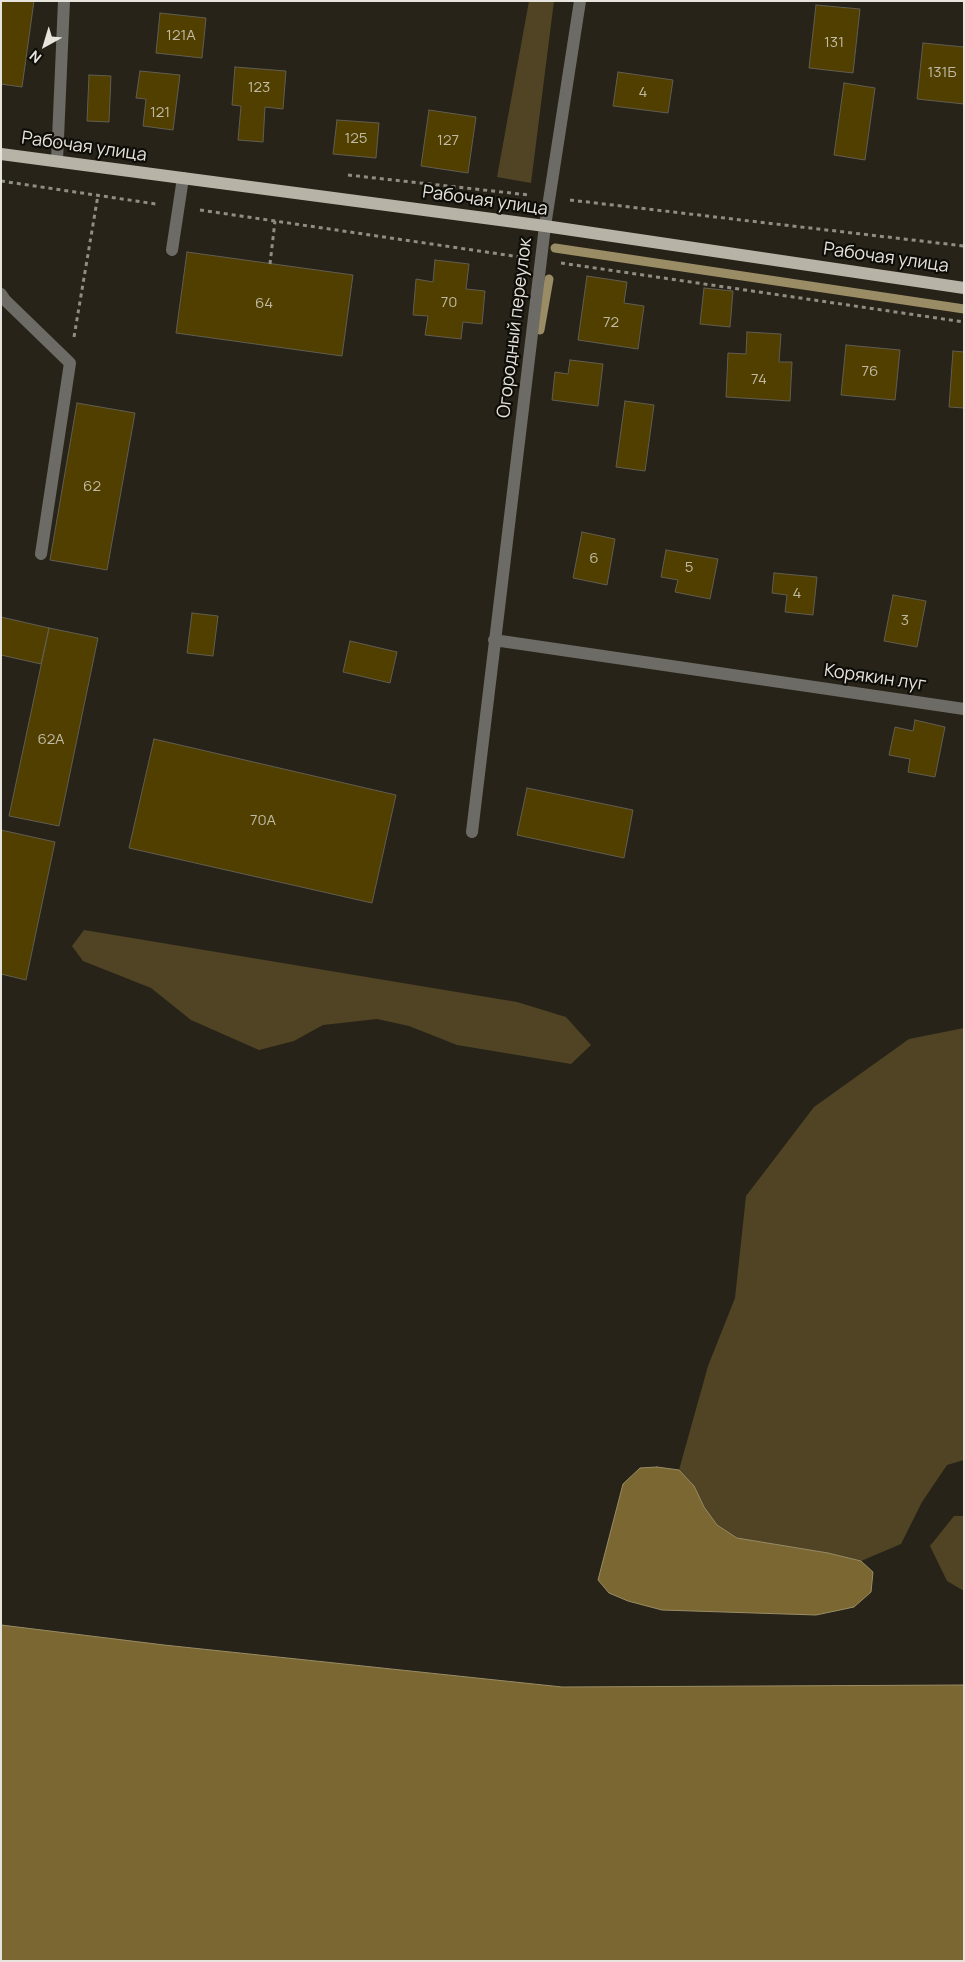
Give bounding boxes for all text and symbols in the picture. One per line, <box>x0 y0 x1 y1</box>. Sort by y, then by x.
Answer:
north arrow <box>20 20 70 70</box>
house number: 121А <box>166 27 196 45</box>
house number: 131 <box>824 34 844 52</box>
text: N <box>25 46 45 68</box>
house number: 131Б <box>927 64 957 82</box>
house number: 123 <box>248 79 270 97</box>
house number: 4 <box>639 84 647 102</box>
house number: 121 <box>150 104 170 122</box>
street label: Рабочая улица <box>20 128 148 166</box>
house number: 125 <box>344 130 368 148</box>
house number: 127 <box>437 132 459 150</box>
street label: Рабочая улица <box>421 182 549 220</box>
street label: Огородный переулок <box>493 237 537 419</box>
street label: Рабочая улица <box>822 239 950 277</box>
house number: 70 <box>441 294 457 312</box>
house number: 64 <box>255 295 273 313</box>
house number: 72 <box>603 314 619 332</box>
house number: 76 <box>862 363 878 381</box>
house number: 74 <box>751 371 767 389</box>
house number: 62 <box>83 478 101 496</box>
house number: 6 <box>589 550 599 568</box>
house number: 5 <box>685 559 693 577</box>
house number: 4 <box>793 585 801 603</box>
house number: 3 <box>901 612 909 630</box>
street label: Корякин луг <box>823 660 927 696</box>
house number: 62А <box>37 731 65 749</box>
house number: 70А <box>250 812 276 830</box>

